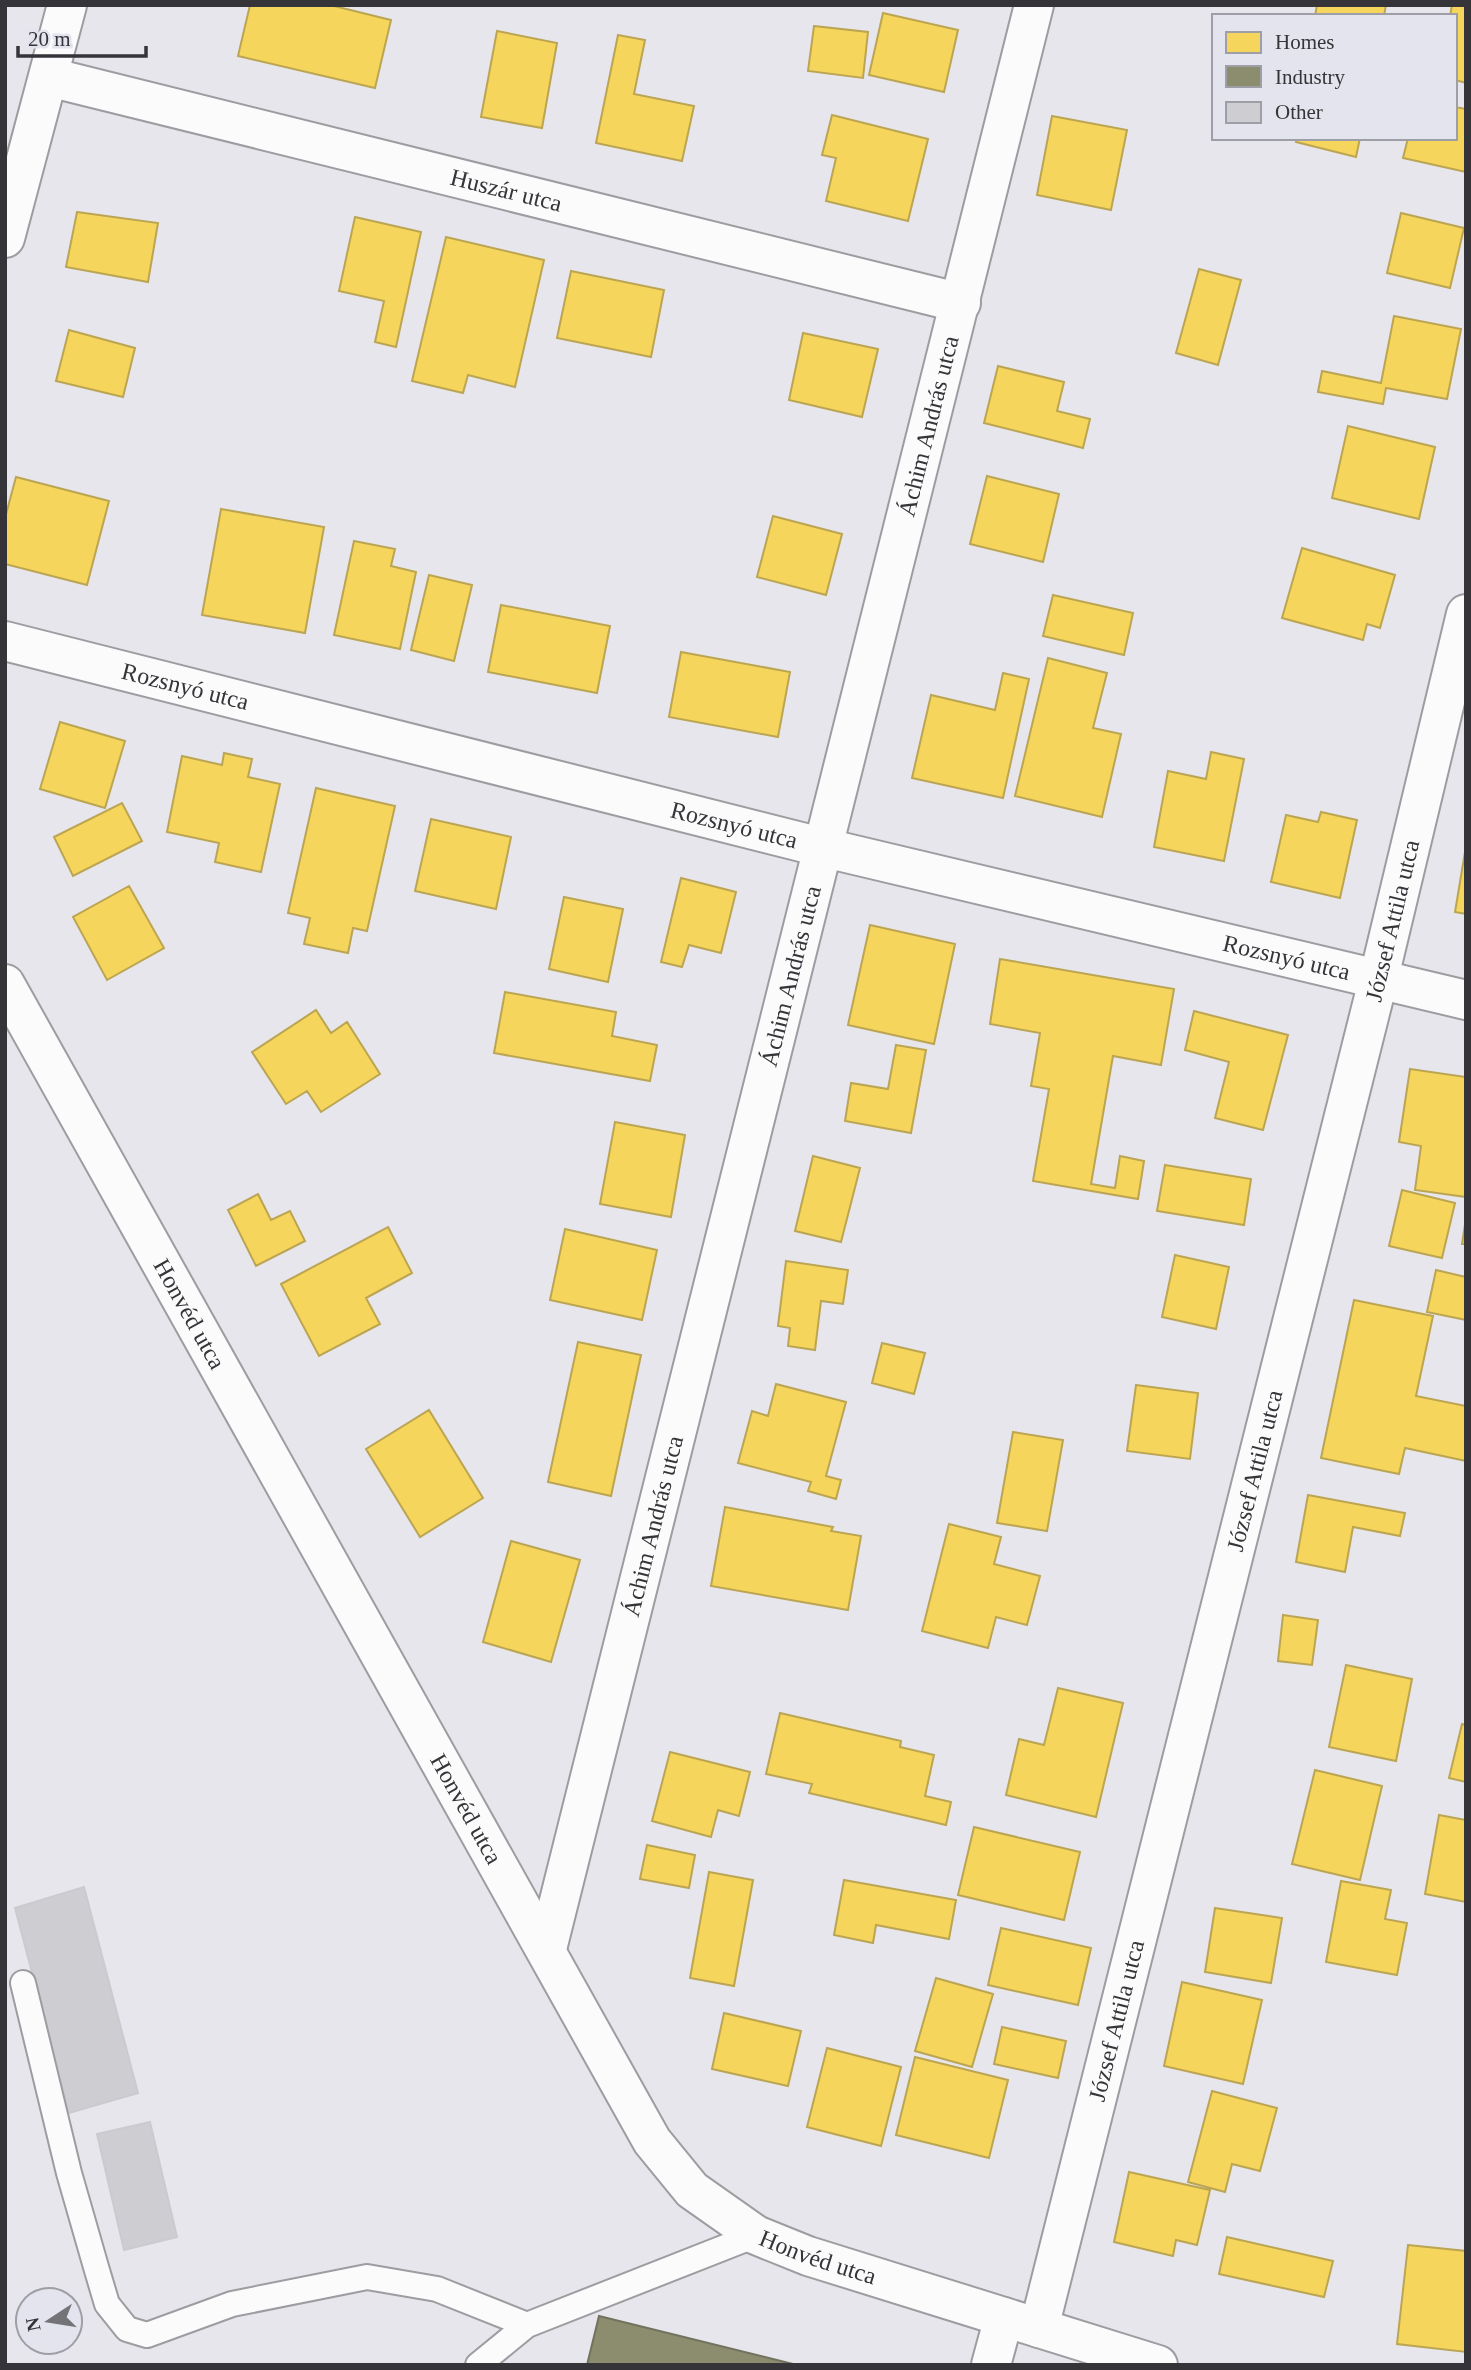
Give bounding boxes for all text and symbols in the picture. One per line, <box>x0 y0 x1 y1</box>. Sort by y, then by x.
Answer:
scale bar <box>18 14 145 58</box>
legend <box>1212 14 1457 140</box>
text: 20 m <box>28 27 71 51</box>
text: Homes <box>1275 30 1335 54</box>
text: Industry <box>1275 65 1345 89</box>
text: Other <box>1275 100 1323 124</box>
street label: Huszár utca <box>448 164 565 217</box>
street label: Áchim András utca <box>893 333 964 519</box>
street label: Rozsnyó utca <box>119 658 252 715</box>
street label: Rozsnyó utca <box>668 797 801 854</box>
street label: József Attila utca <box>1360 837 1424 1004</box>
street label: Áchim András utca <box>756 883 826 1069</box>
street label: Rozsnyó utca <box>1220 930 1353 985</box>
street label: Honvéd utca <box>148 1254 231 1374</box>
street label: József Attila utca <box>1222 1387 1288 1554</box>
street label: Áchim András utca <box>618 1433 688 1619</box>
street label: Honvéd utca <box>425 1749 508 1869</box>
street label: József Attila utca <box>1084 1937 1149 2104</box>
street label: Honvéd utca <box>756 2225 880 2290</box>
north arrow <box>14 2286 84 2356</box>
text: N <box>21 2315 45 2333</box>

